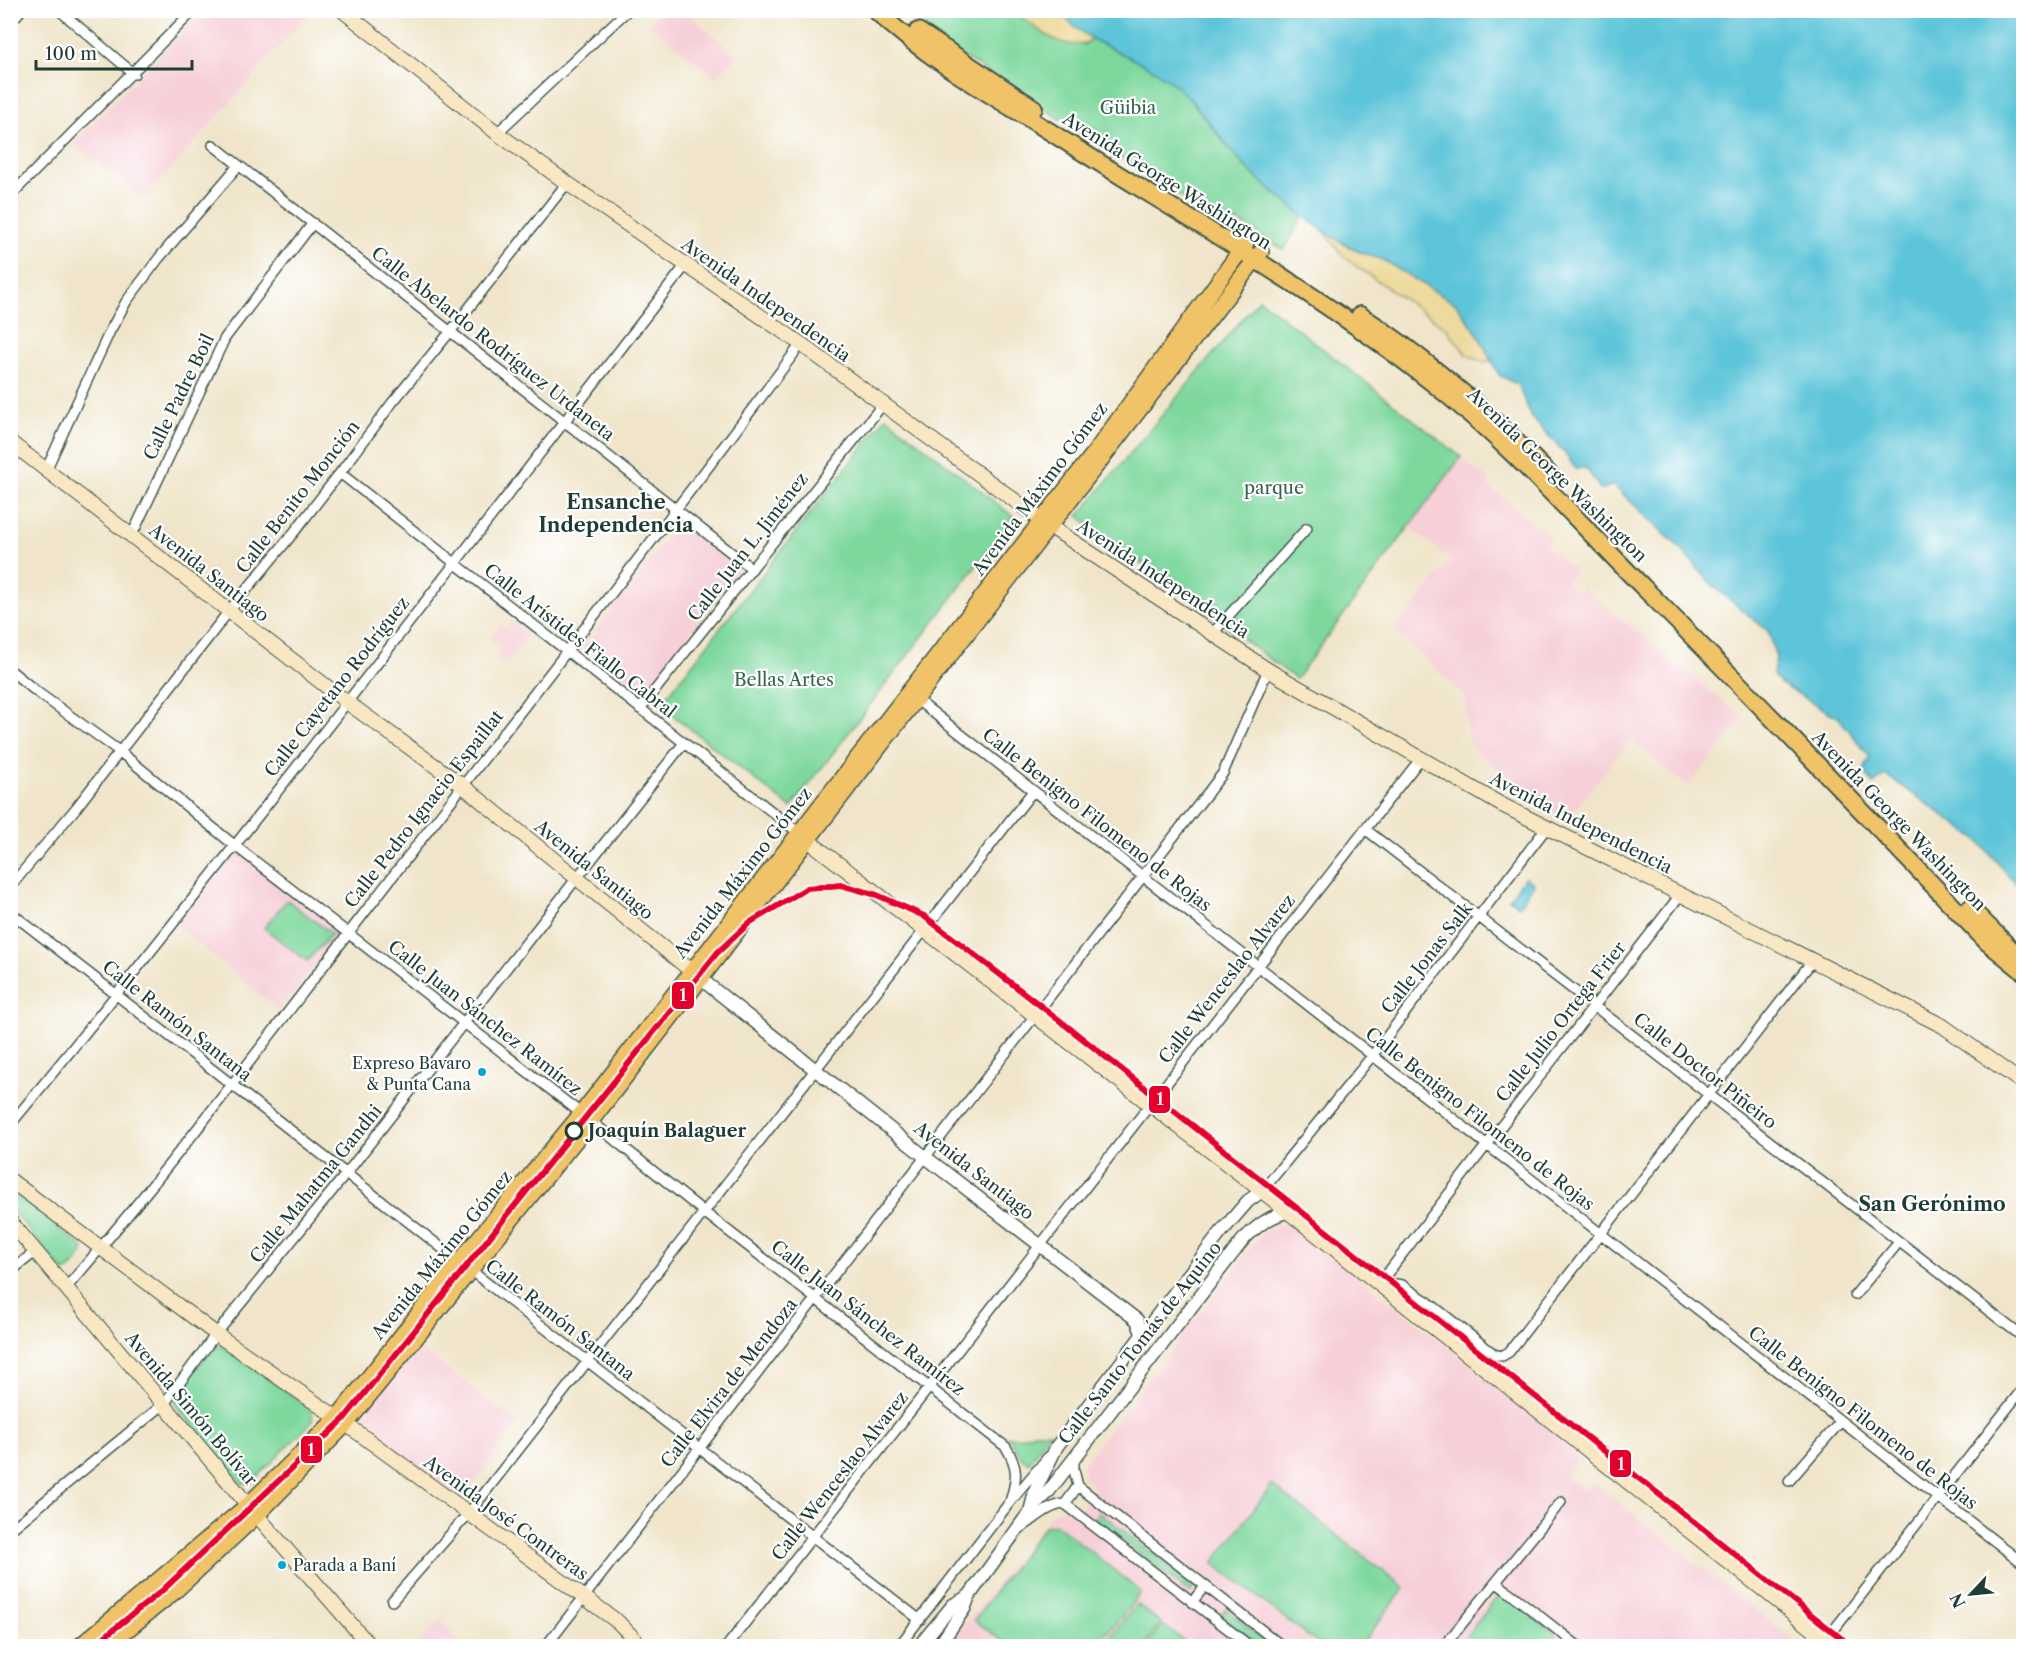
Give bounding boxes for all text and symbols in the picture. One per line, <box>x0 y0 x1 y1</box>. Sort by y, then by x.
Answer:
scale bar <box>36 33 192 71</box>
text: 100 m <box>45 43 97 65</box>
park label: Güibia <box>1100 97 1157 119</box>
street label: Avenida George Washington <box>1058 107 1275 254</box>
street label: Avenida Independencia <box>676 233 855 367</box>
street label: Calle Abelardo Rodríguez Urdaneta <box>367 242 619 446</box>
street label: Calle Padre Boil <box>139 330 219 464</box>
street label: Avenida George Washington <box>1462 382 1652 567</box>
street label: Avenida Máximo Gómez <box>967 398 1112 581</box>
street label: Calle Benito Monción <box>232 416 364 578</box>
street label: Calle Juan L. Jiménez <box>683 468 813 626</box>
park label: parque <box>1244 477 1304 499</box>
district label: Ensanche Independencia <box>538 490 694 537</box>
street label: Avenida Independencia <box>1072 514 1254 643</box>
street label: Avenida Santiago <box>144 519 274 627</box>
street label: Calle Arístides Fiallo Cabral <box>480 559 680 723</box>
street label: Calle Cayetano Rodríguez <box>260 593 414 781</box>
park label: Bellas Artes <box>734 669 834 691</box>
street label: Calle Pedro Ignacio Espaillat <box>340 705 508 912</box>
street label: Calle Benigno Filomeno de Rojas <box>978 724 1216 916</box>
street label: Avenida George Washington <box>1806 726 1991 916</box>
street label: Avenida Independencia <box>1485 767 1676 879</box>
street label: Avenida Máximo Gómez <box>669 783 817 964</box>
street label: Avenida Santiago <box>529 815 658 925</box>
street label: Calle Wenceslao Alvarez <box>1154 890 1300 1068</box>
street label: Calle Jonas Salk <box>1377 897 1478 1018</box>
street label: Calle Juan Sánchez Ramírez <box>384 936 586 1100</box>
street label: Calle Julio Ortega Frier <box>1491 937 1631 1107</box>
street label: Calle Ramón Santana <box>98 956 256 1086</box>
line badge: 1 <box>671 981 695 1010</box>
text: 1 <box>679 985 687 1005</box>
street label: Calle Doctor Piñeiro <box>1629 1008 1781 1134</box>
street label: Calle Benigno Filomeno de Rojas <box>1361 1023 1599 1215</box>
place label: Expreso Bavaro & Punta Cana <box>352 1053 472 1094</box>
marker: Expreso Bavaro & Punta Cana <box>476 1066 488 1078</box>
line badge: 1 <box>1148 1085 1171 1114</box>
text: 1 <box>1156 1089 1164 1109</box>
street label: Calle Mahatma Gandhi <box>245 1100 387 1268</box>
street label: Avenida Santiago <box>909 1117 1039 1225</box>
place label: Joaquín Balaguer <box>585 1120 746 1142</box>
marker: Joaquín Balaguer <box>565 1122 583 1140</box>
street label: Avenida Máximo Gómez <box>366 1166 517 1345</box>
district label: San Gerónimo <box>1858 1192 2006 1216</box>
street label: Calle Juan Sánchez Ramírez <box>767 1236 969 1400</box>
street label: Calle Santo Tomás de Aquino <box>1054 1237 1226 1449</box>
street label: Calle Ramón Santana <box>481 1255 639 1385</box>
street label: Calle Elvira de Mendoza <box>656 1293 802 1472</box>
street label: Calle Benigno Filomeno de Rojas <box>1744 1322 1982 1514</box>
street label: Avenida Simón Bolívar <box>120 1327 262 1491</box>
street label: Calle Wenceslao Alvarez <box>767 1387 913 1565</box>
line badge: 1 <box>300 1435 323 1464</box>
text: 1 <box>307 1440 315 1460</box>
line badge: 1 <box>1609 1449 1632 1478</box>
street label: Avenida José Contreras <box>419 1450 593 1585</box>
text: 1 <box>1617 1454 1625 1474</box>
place label: Parada a Baní <box>293 1555 396 1575</box>
marker: Parada a Baní <box>276 1559 288 1571</box>
north arrow <box>1941 1564 2001 1624</box>
text: N <box>1945 1590 1970 1611</box>

